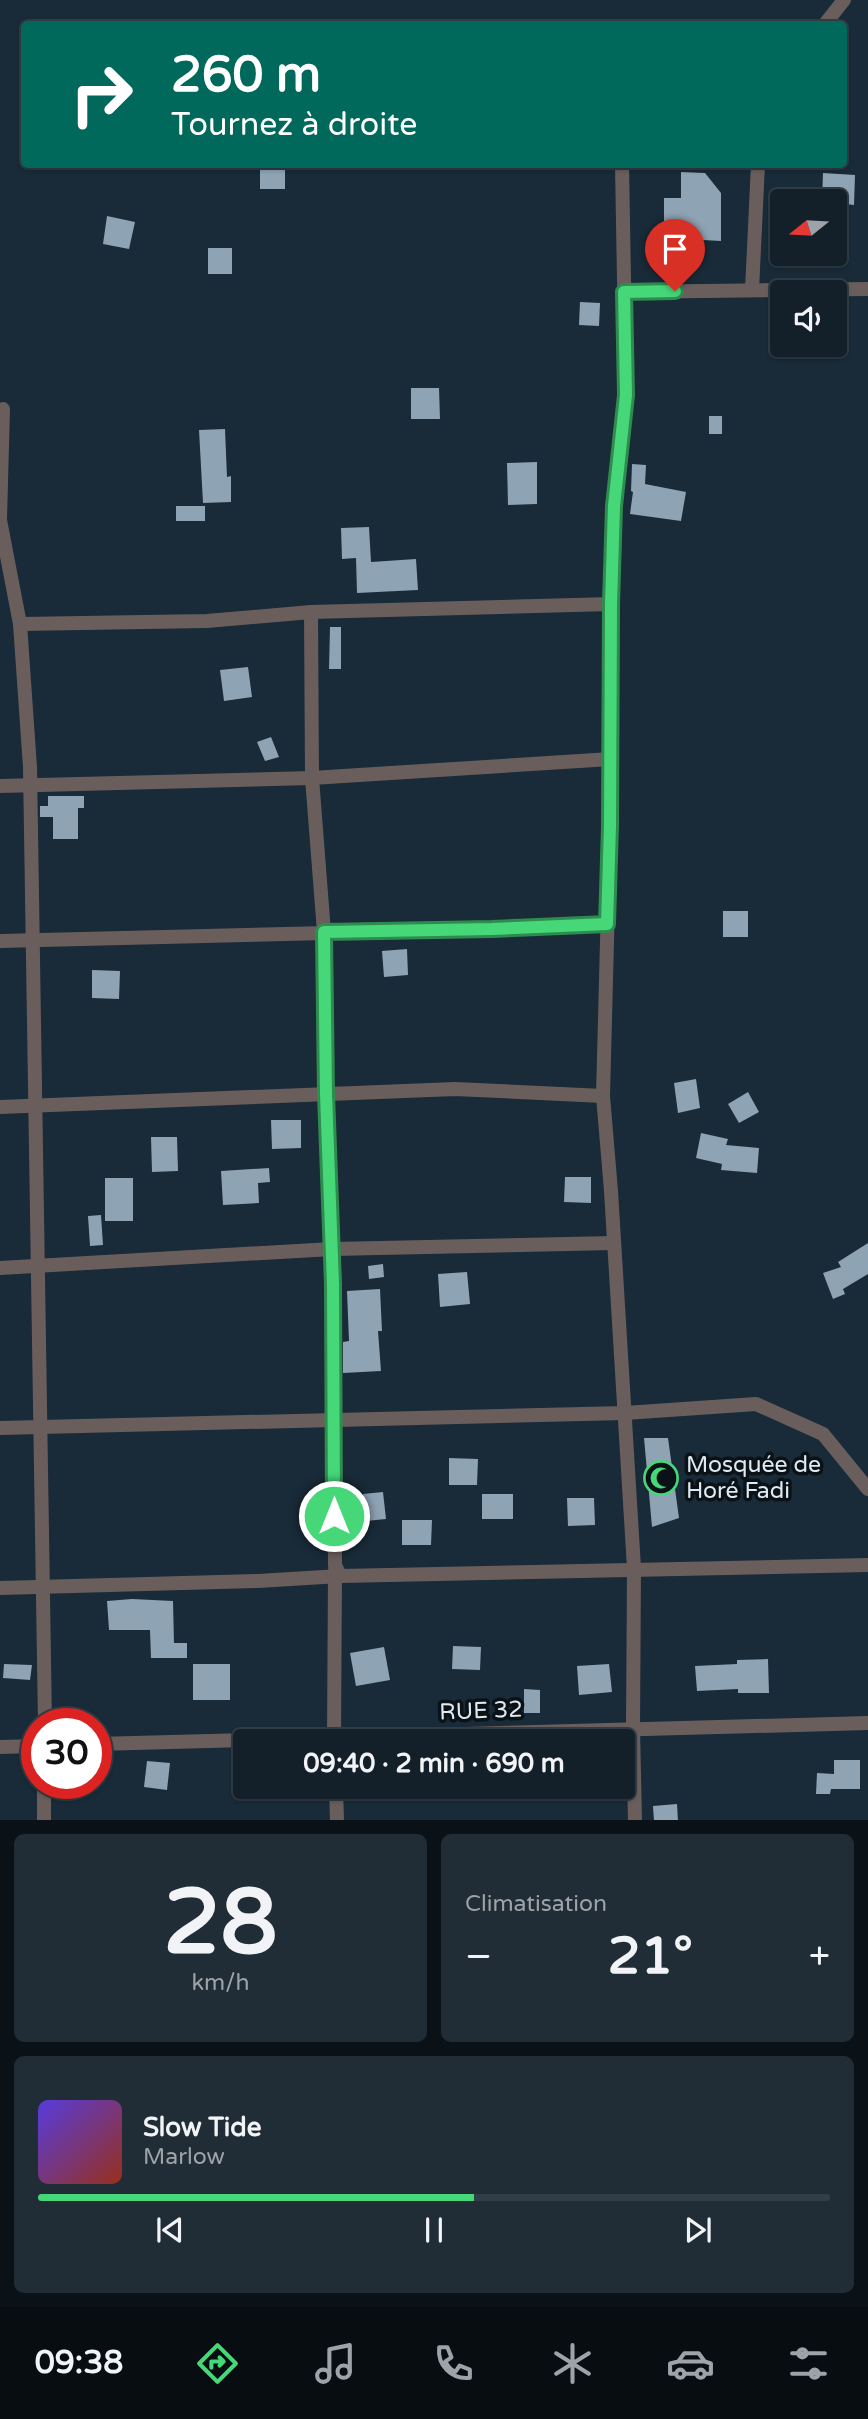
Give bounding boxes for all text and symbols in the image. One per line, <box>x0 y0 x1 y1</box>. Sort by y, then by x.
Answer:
text: 260 m <box>171 46 321 105</box>
icon: right <box>56 49 147 140</box>
text: Tournez à droite <box>171 106 417 144</box>
north arrow <box>770 189 847 266</box>
map controls <box>770 189 847 357</box>
pin <box>645 219 705 291</box>
icon: arrive <box>656 230 694 268</box>
button: sound <box>770 280 847 357</box>
place label: Mosquée de Horé Fadi <box>686 1451 821 1505</box>
mosque icon: Mosquée de Horé Fadi <box>642 1459 680 1497</box>
position arrow <box>297 1479 371 1553</box>
street label: RUE 32 <box>439 1696 523 1726</box>
speed limit sign: 30 <box>21 1708 112 1799</box>
text: 09:40 · 2 min · 690 m <box>303 1748 565 1779</box>
text: 28 <box>163 1868 278 1978</box>
text: Climatisation <box>465 1890 607 1918</box>
text: 21° <box>608 1925 693 1988</box>
text: − <box>465 1934 492 1980</box>
text: + <box>809 1934 830 1980</box>
text: km/h <box>192 1969 249 1997</box>
text: Slow Tide <box>143 2112 261 2143</box>
text: Marlow <box>143 2143 225 2171</box>
icon: previous <box>151 2211 189 2249</box>
icon: pause <box>415 2211 453 2249</box>
icon: next <box>679 2211 717 2249</box>
icon: directions <box>193 2339 242 2388</box>
icon: music <box>311 2339 360 2388</box>
icon: phone <box>429 2339 478 2388</box>
icon: climate <box>548 2339 597 2388</box>
icon: car <box>666 2339 715 2388</box>
icon: filters <box>784 2339 833 2388</box>
text: 09:38 <box>35 2344 123 2382</box>

